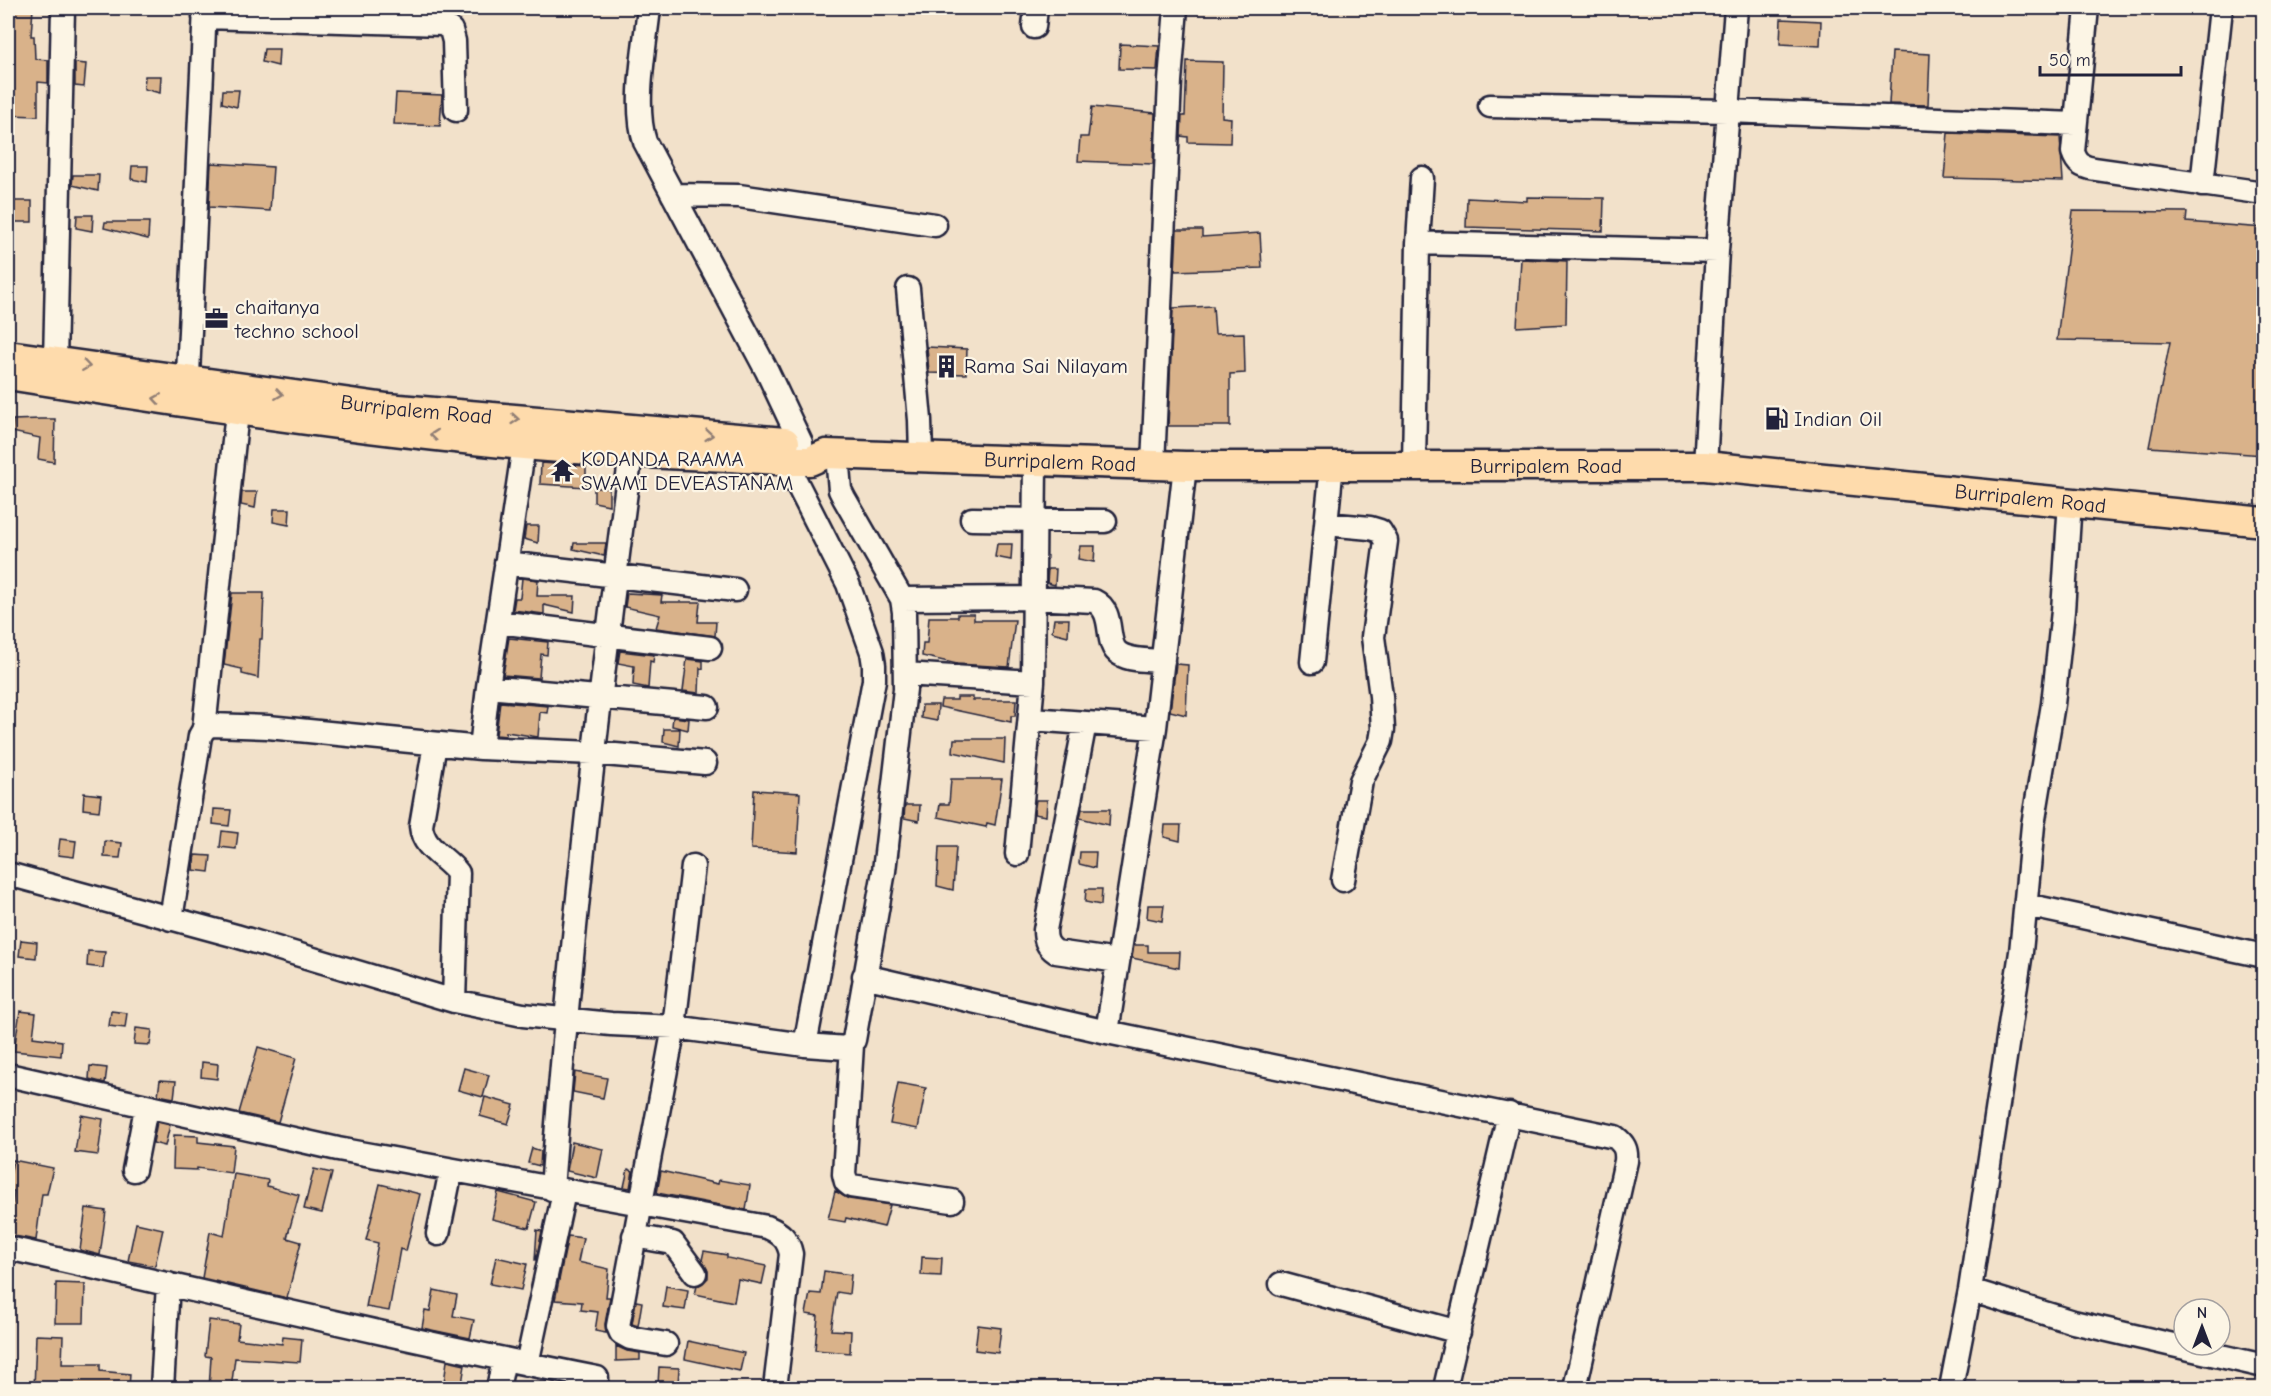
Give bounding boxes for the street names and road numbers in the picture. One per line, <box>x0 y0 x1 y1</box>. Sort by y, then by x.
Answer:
street label: Burripalem Road <box>339 390 493 429</box>
street label: Burripalem Road <box>984 447 1137 476</box>
street label: Burripalem Road <box>1470 454 1622 478</box>
street label: Burripalem Road <box>1954 479 2107 518</box>

